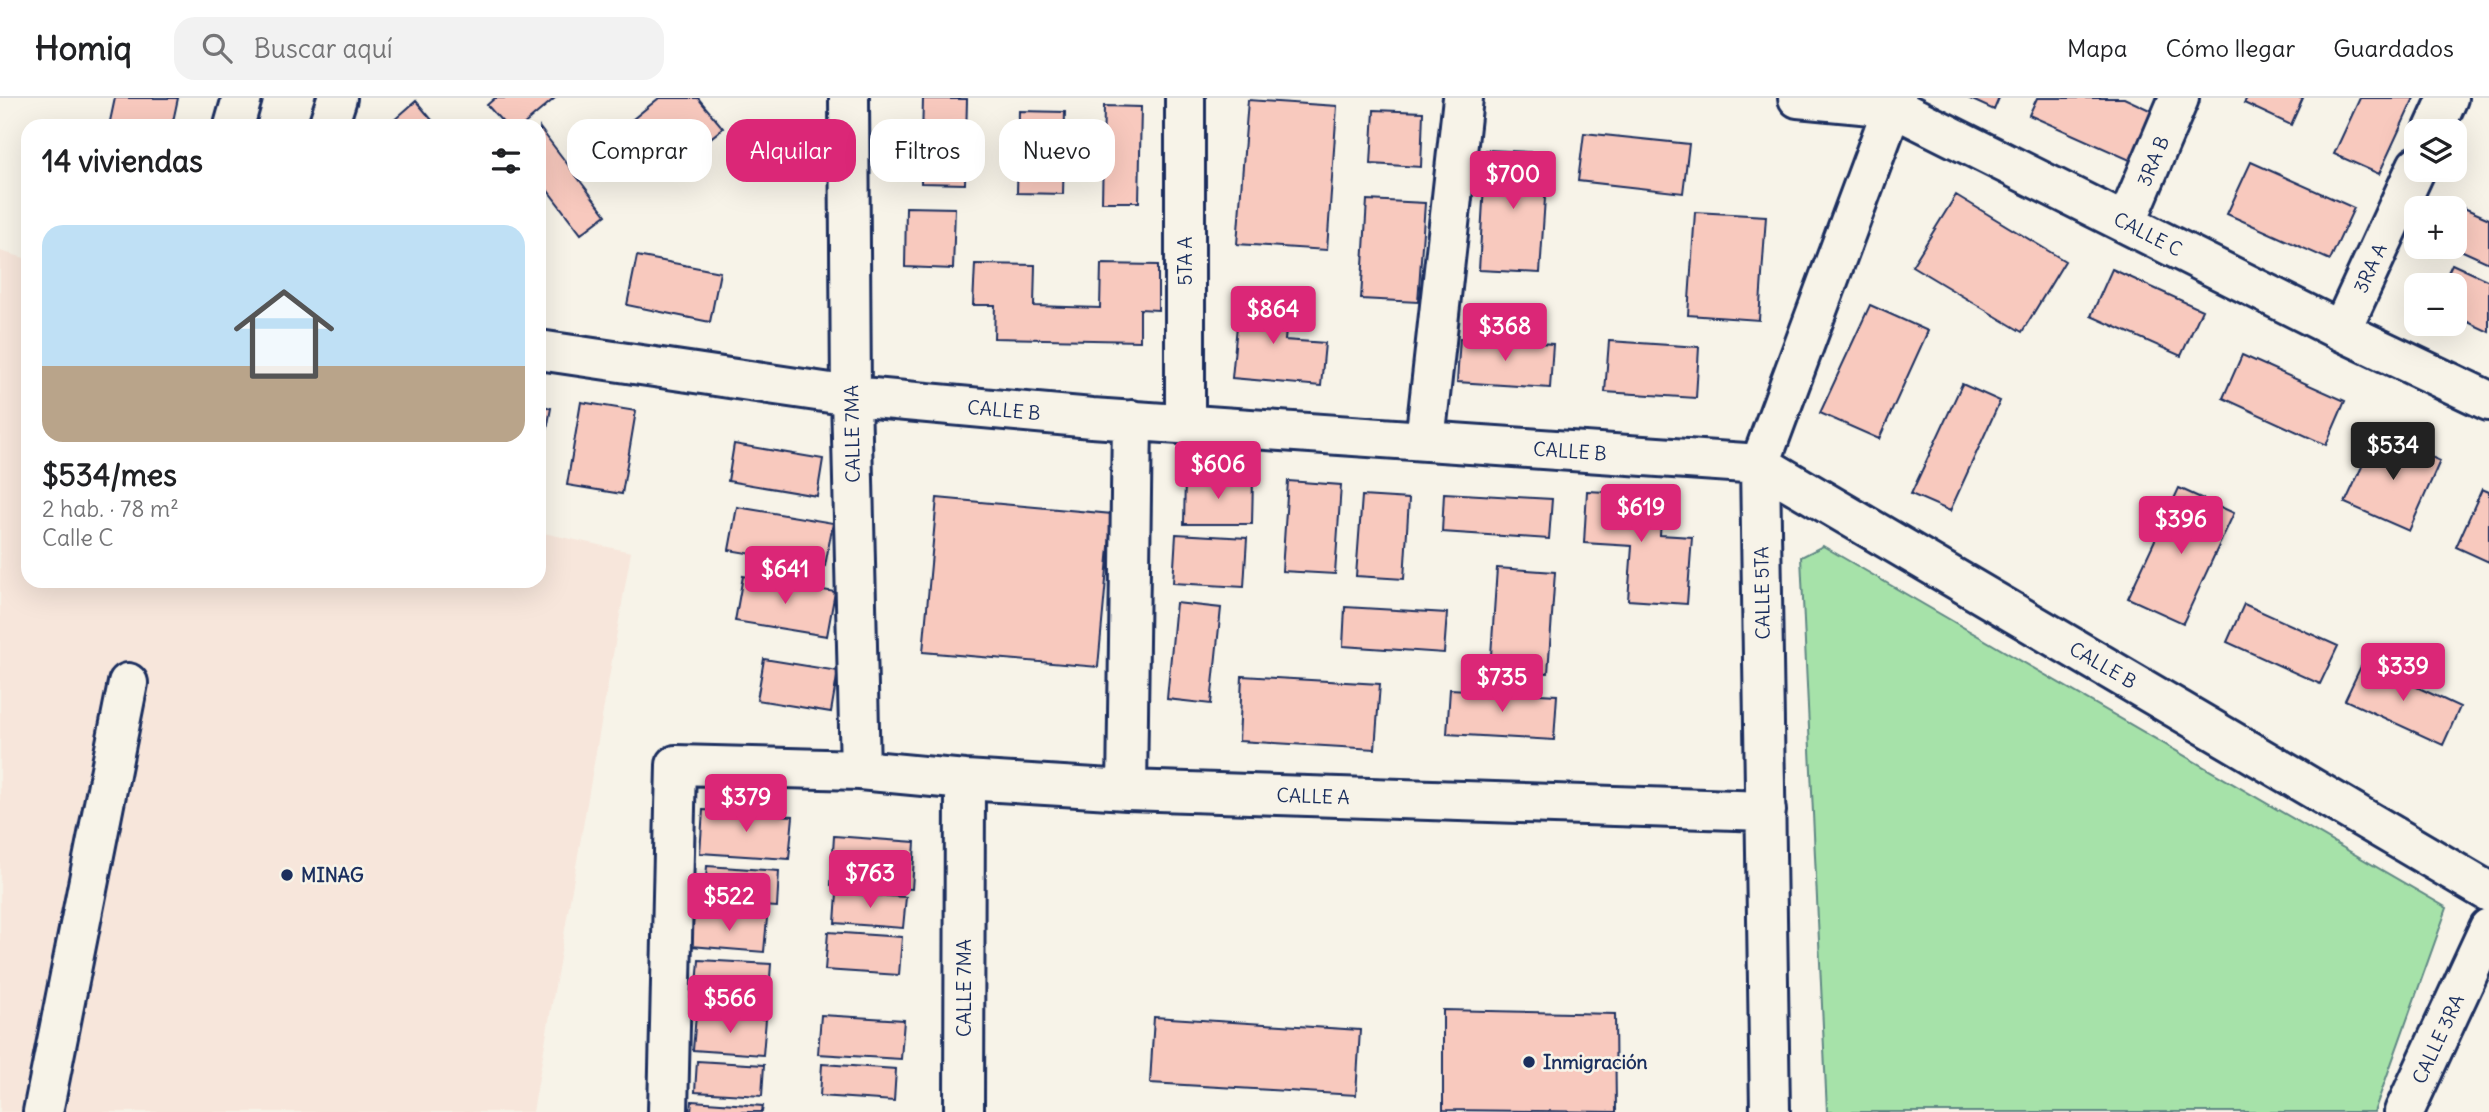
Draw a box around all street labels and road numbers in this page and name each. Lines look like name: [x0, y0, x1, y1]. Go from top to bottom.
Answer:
street label: 3RA B: [2132, 132, 2174, 190]
street label: CALLE C: [2110, 207, 2186, 261]
street label: 5TA A: [1173, 237, 1197, 285]
street label: 3RA A: [2348, 239, 2392, 297]
street label: CALLE 7MA: [839, 385, 865, 483]
street label: CALLE B: [966, 395, 1042, 425]
street label: CALLE B: [1532, 436, 1608, 466]
street label: CALLE 5TA: [1749, 546, 1775, 640]
street label: CALLE B: [2065, 636, 2141, 694]
street label: CALLE A: [1276, 783, 1350, 809]
street label: CALLE 7MA: [952, 939, 976, 1037]
street label: CALLE 3RA: [2407, 990, 2469, 1088]

